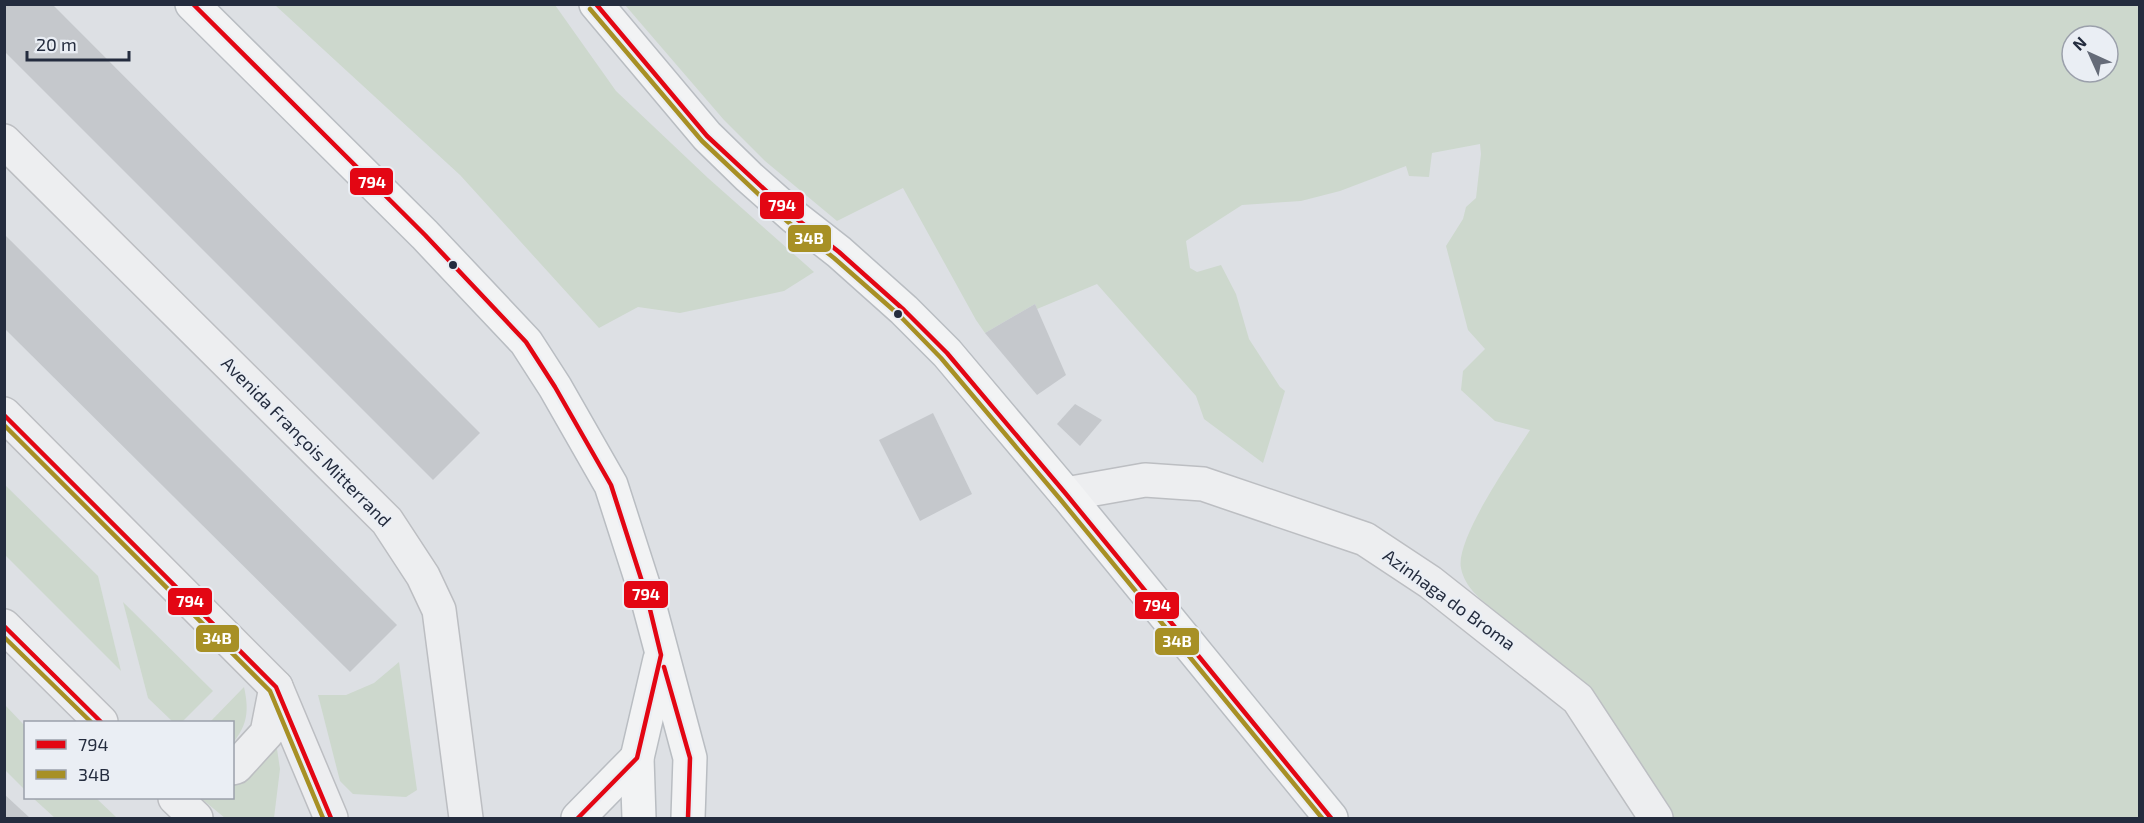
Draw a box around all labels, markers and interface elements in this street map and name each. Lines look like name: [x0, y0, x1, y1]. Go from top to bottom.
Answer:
scale bar: [27, 24, 129, 62]
north arrow: [2060, 24, 2120, 84]
text: N: [2068, 32, 2090, 54]
text: 20 m: [36, 33, 77, 55]
line badge: 794: [349, 167, 394, 196]
text: 794: [358, 172, 386, 191]
line badge: 794: [759, 191, 805, 220]
text: 794: [768, 195, 796, 214]
line badge: 34B: [787, 224, 832, 253]
text: 34B: [794, 228, 824, 247]
unlabelled marker: [447, 259, 459, 271]
unlabelled marker: [892, 308, 904, 320]
street label: Avenida François Mitterrand: [216, 352, 396, 532]
street label: Azinhaga do Broma: [1379, 544, 1520, 655]
line badge: 794: [623, 580, 669, 609]
text: 794: [632, 584, 660, 603]
line badge: 794: [167, 587, 213, 616]
text: 794: [176, 591, 204, 610]
line badge: 794: [1134, 591, 1180, 620]
text: 794: [1143, 595, 1171, 614]
line badge: 34B: [195, 624, 240, 653]
line badge: 34B: [1154, 627, 1200, 656]
text: 34B: [202, 628, 232, 647]
text: 34B: [1162, 631, 1192, 650]
legend: [24, 721, 234, 799]
text: 794: [78, 733, 109, 755]
text: 34B: [78, 763, 110, 785]

